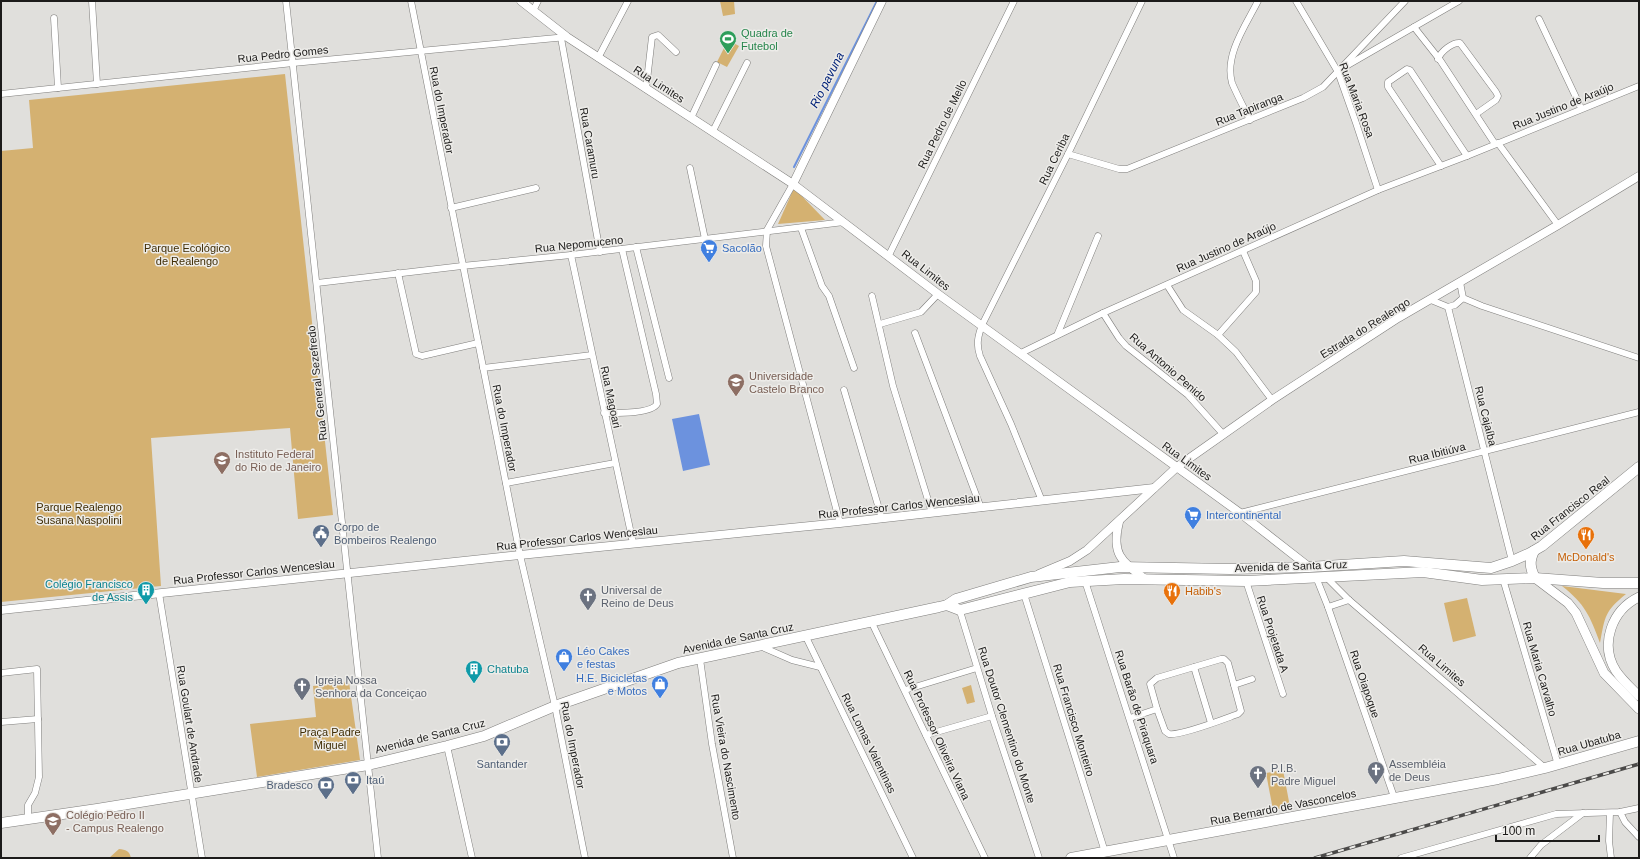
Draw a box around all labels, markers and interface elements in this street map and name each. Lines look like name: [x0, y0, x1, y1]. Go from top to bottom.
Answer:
place label: Quadra de Futebol: [741, 27, 793, 52]
sports icon: Quadra de Futebol: [718, 29, 738, 54]
street label: Rua Pedro Gomes: [237, 43, 329, 65]
water label: Rio pavuna: [807, 49, 847, 110]
street label: Rua Maria Rosa: [1337, 61, 1377, 140]
street label: Rua Limites: [631, 63, 687, 105]
street label: Rua do Imperador: [428, 65, 456, 155]
street label: Rua Pedro de Mello: [915, 78, 969, 170]
street label: Rua Justino de Araújo: [1511, 80, 1615, 132]
street label: Rua Tapiranga: [1214, 90, 1285, 128]
street label: Rua Caramuru: [578, 106, 602, 180]
street label: Rua Ceriba: [1036, 131, 1072, 187]
street label: Rua Justino de Araújo: [1174, 220, 1278, 274]
street label: Rua Nepomuceno: [534, 233, 624, 255]
supermarket icon: Sacolão: [699, 238, 719, 263]
park label: Parque Ecológico de Realengo: [144, 242, 230, 267]
place label: Sacolão: [722, 242, 762, 254]
street label: Rua Limites: [899, 247, 953, 293]
street label: Estrada do Realengo: [1318, 296, 1412, 360]
street label: Rua General Sezefredo: [305, 325, 329, 441]
street label: Rua Antonio Penido: [1127, 331, 1209, 403]
street label: Rua Magoari: [599, 365, 623, 429]
place label: Universidade Castelo Branco: [749, 370, 824, 395]
school or university icon: Universidade Castelo Branco: [726, 372, 746, 397]
street label: Rua do Imperador: [491, 383, 519, 473]
street label: Rua Cajaíba: [1473, 385, 1499, 448]
street label: Rua Limites: [1160, 439, 1214, 483]
street label: Rua Ibitiúva: [1407, 440, 1467, 466]
place label: Instituto Federal do Rio de Janeiro: [235, 448, 321, 473]
school or university icon: Instituto Federal do Rio de Janeiro: [212, 450, 232, 475]
street label: Rua Francisco Real: [1528, 474, 1612, 542]
street label: Rua Professor Carlos Wenceslau: [818, 492, 980, 520]
park label: Parque Realengo Susana Naspolini: [36, 501, 122, 526]
supermarket icon: Intercontinental: [1183, 505, 1203, 530]
place label: Intercontinental: [1206, 509, 1281, 521]
place label: Corpo de Bombeiros Realengo: [334, 521, 437, 546]
public building icon: Corpo de Bombeiros Realengo: [311, 523, 331, 548]
street label: Rua Professor Carlos Wenceslau: [496, 524, 658, 552]
restaurant icon: McDonald's: [1576, 525, 1596, 550]
place label: McDonald's: [1557, 551, 1615, 563]
street label: Rua Professor Carlos Wenceslau: [173, 558, 335, 586]
street label: Avenida de Santa Cruz: [1234, 558, 1348, 574]
place label: Colégio Francisco de Assis: [45, 578, 133, 603]
building icon: Colégio Francisco de Assis: [136, 580, 156, 605]
restaurant icon: Habib's: [1162, 581, 1182, 606]
place label: Universal de Reino de Deus: [601, 584, 674, 609]
place label: Habib's: [1185, 585, 1222, 597]
church icon: Universal de Reino de Deus: [578, 586, 598, 611]
street label: Rua Projetada A: [1255, 594, 1291, 675]
street label: Avenida de Santa Cruz: [682, 620, 794, 656]
street label: Rua Maria Carvalho: [1521, 620, 1559, 718]
street label: Rua Limites: [1416, 641, 1468, 689]
place label: Léo Cakes e festas: [577, 645, 630, 670]
street label: Rua Doutor Clementino do Monte: [976, 645, 1038, 805]
shop icon: Léo Cakes e festas: [554, 647, 574, 672]
street label: Rua Barão de Piraquara: [1113, 649, 1161, 766]
street label: Rua Oiapoque: [1348, 649, 1382, 719]
building icon: Chatuba: [464, 659, 484, 684]
street label: Rua Francisco Monteiro: [1051, 662, 1097, 778]
place label: Chatuba: [487, 663, 529, 675]
street label: Rua Goulart de Andrade: [175, 664, 205, 784]
street label: Rua Professor Oliveira Viana: [902, 668, 973, 803]
place label: H.E. Bicicletas e Motos: [576, 672, 647, 697]
place label: Igreja Nossa Senhora da Conceiçao: [315, 674, 427, 699]
shop icon: H.E. Bicicletas e Motos: [650, 674, 670, 699]
church icon: Igreja Nossa Senhora da Conceiçao: [292, 676, 312, 701]
street label: Rua Lomas Valentinas: [840, 691, 899, 795]
street label: Rua Vieira do Nascimento: [709, 693, 743, 821]
street label: Rua do Imperador: [559, 700, 587, 790]
street label: Avenida de Santa Cruz: [374, 717, 486, 755]
park label: Praça Padre Miguel: [299, 726, 361, 751]
street label: Rua Ubatuba: [1556, 728, 1623, 758]
bank icon: Santander: [492, 732, 512, 757]
place label: Santander: [477, 758, 528, 770]
place label: Assembléia de Deus: [1389, 758, 1447, 783]
church icon: Assembléia de Deus: [1366, 760, 1386, 785]
place label: P.I.B. Padre Miguel: [1271, 762, 1336, 787]
church icon: P.I.B. Padre Miguel: [1248, 764, 1268, 789]
bank icon: Itaú: [343, 770, 363, 795]
place label: Itaú: [366, 774, 384, 786]
bank icon: Bradesco: [316, 775, 336, 800]
place label: Bradesco: [267, 779, 313, 791]
street label: Rua Bernardo de Vasconcelos: [1209, 787, 1357, 827]
place label: Colégio Pedro II - Campus Realengo: [66, 809, 164, 834]
school or university icon: Colégio Pedro II - Campus Realengo: [43, 811, 63, 836]
scale bar: [1496, 817, 1599, 843]
text: 100 m: [1502, 824, 1535, 838]

